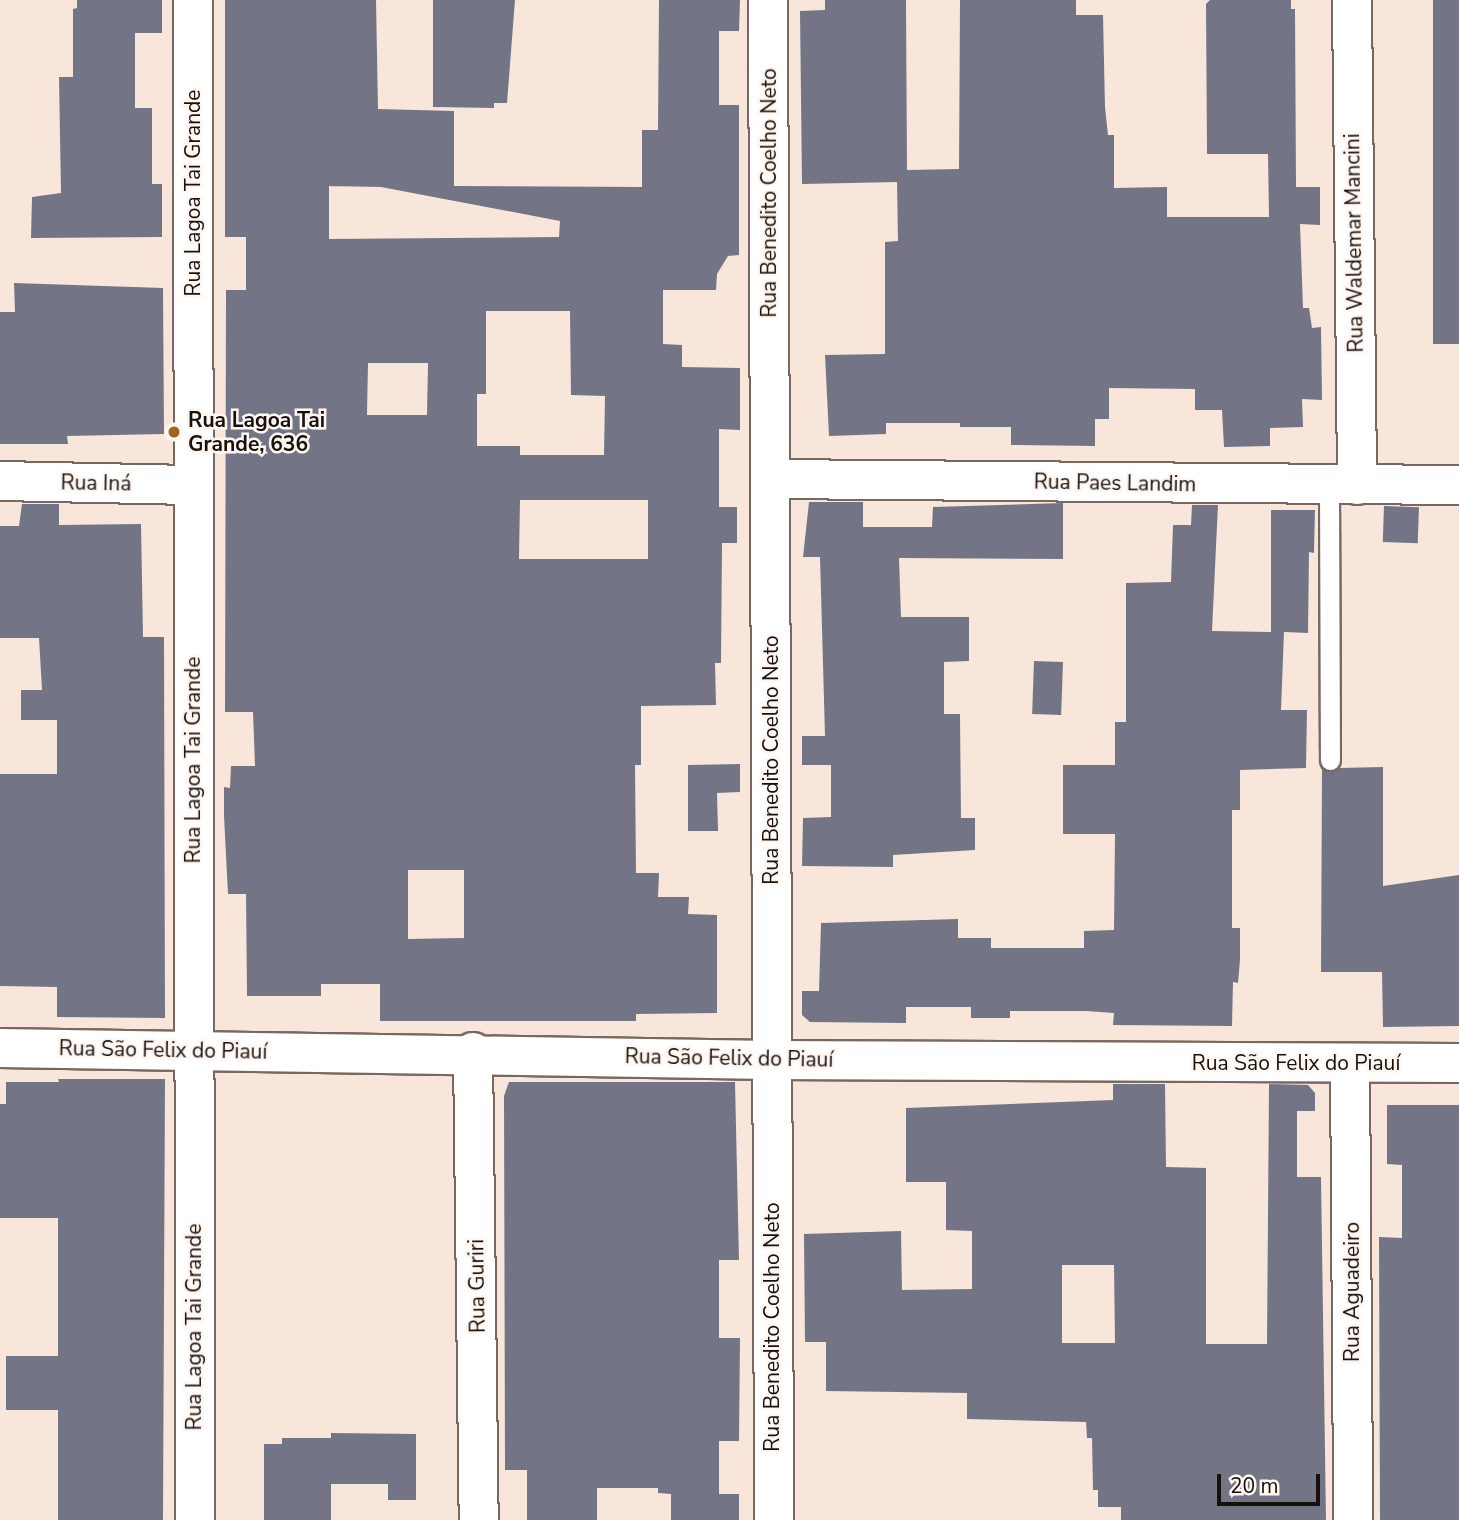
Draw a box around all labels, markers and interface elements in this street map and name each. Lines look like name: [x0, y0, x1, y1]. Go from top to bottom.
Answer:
street label: Rua Benedito Coelho Neto: [756, 68, 782, 318]
street label: Rua Lagoa Tai Grande: [180, 90, 206, 296]
street label: Rua Waldemar Mancini: [1339, 133, 1369, 353]
place label: Rua Lagoa Tai Grande, 636: [188, 407, 325, 457]
marker: Rua Lagoa Tai Grande, 636: [166, 424, 182, 440]
street label: Rua Paes Landim: [1034, 469, 1196, 497]
street label: Rua Iná: [60, 470, 132, 496]
street label: Rua Benedito Coelho Neto: [758, 635, 784, 885]
street label: Rua Lagoa Tai Grande: [180, 657, 206, 863]
street label: Rua São Felix do Piauí: [59, 1036, 267, 1064]
street label: Rua São Felix do Piauí: [625, 1044, 833, 1072]
street label: Rua São Felix do Piauí: [1192, 1050, 1400, 1076]
street label: Rua Benedito Coelho Neto: [759, 1202, 785, 1452]
street label: Rua Aguadeiro: [1339, 1222, 1365, 1362]
street label: Rua Lagoa Tai Grande: [181, 1224, 207, 1430]
street label: Rua Guriri: [464, 1239, 490, 1333]
scale bar: [1221, 1460, 1324, 1504]
text: 20 m: [1230, 1472, 1279, 1500]

